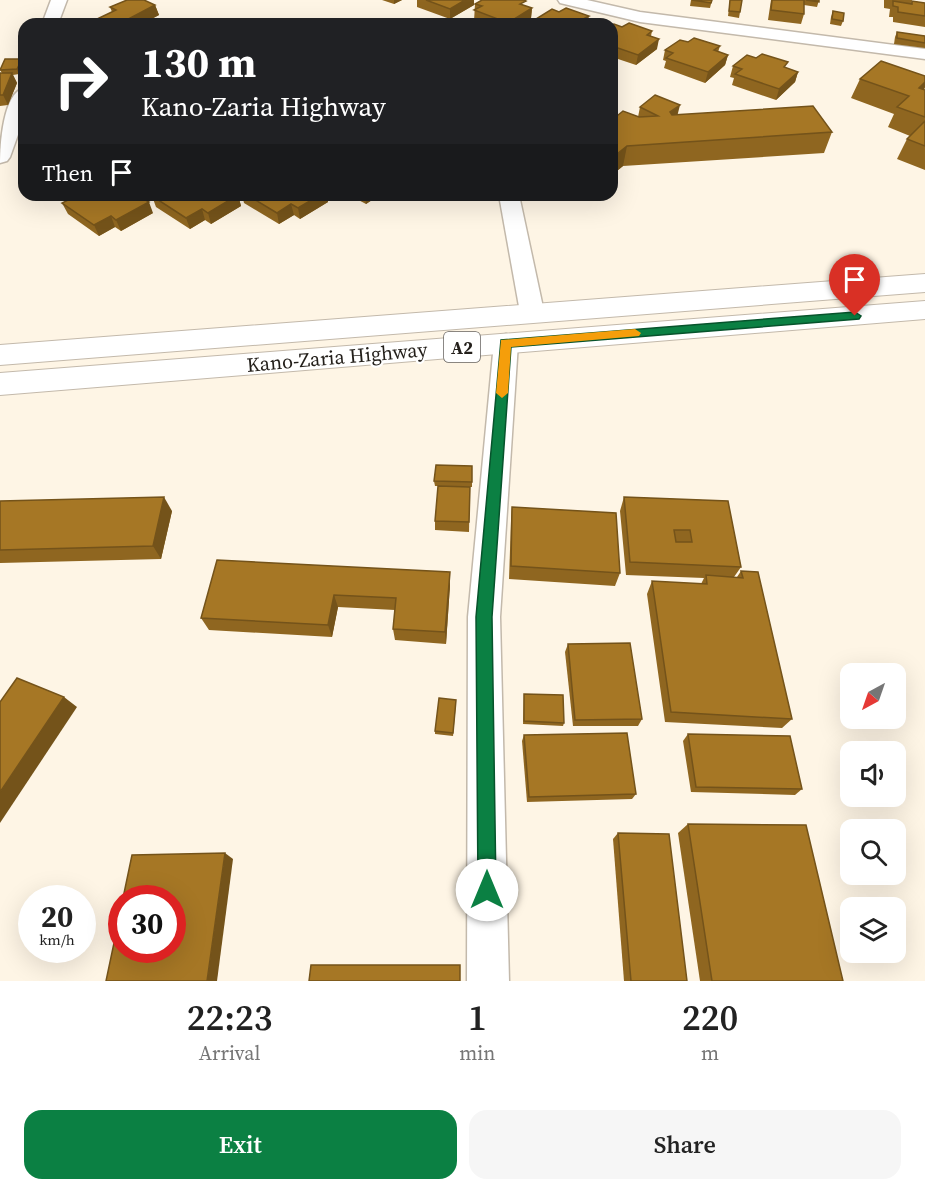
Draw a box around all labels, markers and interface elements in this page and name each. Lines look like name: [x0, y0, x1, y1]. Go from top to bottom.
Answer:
text: 130 m: [141, 33, 256, 91]
icon: right: [42, 42, 120, 120]
text: Kano-Zaria Highway: [141, 88, 386, 125]
icon: arrive: [105, 156, 138, 189]
text: Then: [42, 158, 93, 188]
pin: [829, 254, 880, 316]
icon: arrive: [838, 263, 871, 296]
road number: A2: [444, 332, 480, 362]
street label: Kano-Zaria Highway: [245, 335, 429, 379]
north arrow: [840, 663, 906, 729]
map controls: [840, 663, 906, 963]
button: sound: [840, 741, 906, 807]
button: search: [840, 819, 906, 885]
position arrow: [455, 858, 519, 922]
speed limit sign: 30: [108, 885, 186, 963]
text: 20: [41, 896, 73, 937]
button: layers: [840, 897, 906, 963]
text: km/h: [39, 929, 75, 950]
text: 22:23: [187, 993, 272, 1042]
text: 1: [468, 993, 487, 1042]
text: 220: [682, 993, 738, 1042]
text: Arrival: [199, 1039, 260, 1067]
text: min: [459, 1039, 495, 1067]
text: m: [701, 1039, 719, 1067]
button: Exit: [24, 1110, 457, 1179]
button: Share: [469, 1110, 901, 1179]

